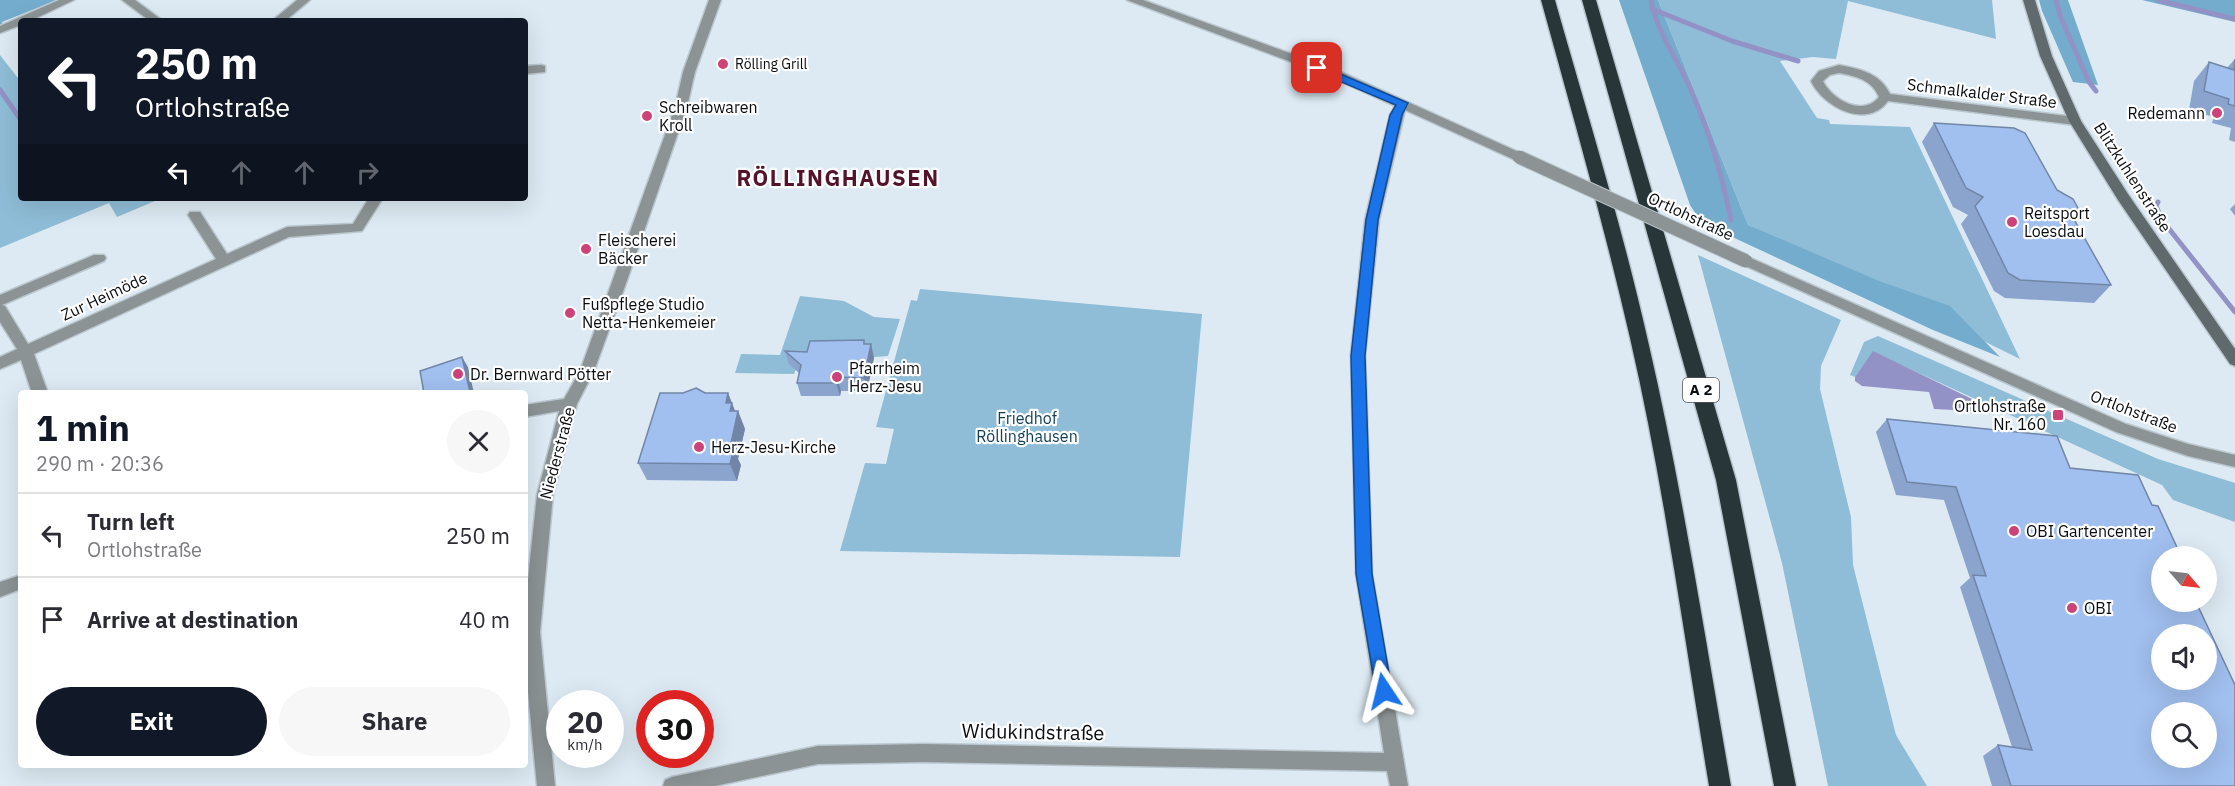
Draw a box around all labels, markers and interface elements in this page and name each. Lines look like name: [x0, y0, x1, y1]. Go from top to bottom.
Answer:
text: 250 m: [135, 36, 258, 91]
icon: left: [36, 42, 114, 120]
pin: [1291, 42, 1342, 93]
icon: arrive: [1300, 51, 1333, 84]
place label: Rölling Grill: [735, 55, 807, 73]
marker: Rölling Grill: [716, 57, 730, 71]
street label: Schmalkalder Straße: [1906, 74, 2058, 112]
text: Ortlohstraße: [135, 89, 290, 124]
place label: Schreibwaren Kroll: [659, 97, 758, 135]
place label: Redemann: [2127, 103, 2205, 123]
marker: Redemann: [2210, 106, 2224, 120]
marker: Schreibwaren Kroll: [640, 109, 654, 123]
street label: Blitzkuhlenstraße: [2090, 118, 2176, 236]
icon: left: [162, 156, 195, 189]
icon: ahead: [225, 156, 258, 189]
icon: ahead: [288, 156, 321, 189]
icon: right: [351, 156, 384, 189]
district label: RÖLLINGHAUSEN: [736, 163, 940, 192]
street label: Ortlohstraße: [1645, 188, 1737, 245]
place label: Reitsport Loesdau: [2024, 203, 2090, 241]
marker: Reitsport Loesdau: [2005, 215, 2019, 229]
place label: Fleischerei Bäcker: [598, 230, 676, 268]
marker: Fleischerei Bäcker: [579, 242, 593, 256]
street label: Zur Heimöde: [58, 267, 151, 325]
place label: Fußpflege Studio Netta-Henkemeier: [582, 294, 716, 332]
marker: Fußpflege Studio Netta-Henkemeier: [563, 306, 577, 320]
place label: Pfarrheim Herz-Jesu: [849, 358, 922, 396]
place label: Dr. Bernward Pötter: [470, 364, 611, 384]
marker: Dr. Bernward Pötter: [451, 367, 465, 381]
marker: Pfarrheim Herz-Jesu: [830, 370, 844, 384]
road number: A 2: [1683, 378, 1719, 402]
street label: Ortlohstraße: [2087, 385, 2181, 437]
place label: Ortlohstraße Nr. 160: [1954, 396, 2046, 434]
text: 1 min: [36, 404, 130, 451]
street label: Niederstraße: [535, 404, 579, 501]
park label: Friedhof Röllinghausen: [976, 408, 1078, 446]
marker: Ortlohstraße Nr. 160: [2051, 408, 2065, 422]
button: close: [447, 410, 510, 473]
place label: Herz-Jesu-Kirche: [711, 437, 836, 457]
marker: Herz-Jesu-Kirche: [692, 440, 706, 454]
text: 290 m · 20:36: [36, 450, 164, 477]
text: Turn left: [87, 507, 175, 536]
icon: left: [36, 519, 69, 552]
text: 250 m: [446, 521, 510, 550]
place label: OBI Gartencenter: [2026, 521, 2153, 541]
marker: OBI Gartencenter: [2007, 524, 2021, 538]
text: Ortlohstraße: [87, 536, 202, 563]
north arrow: [2151, 546, 2217, 612]
map controls: [2151, 546, 2217, 768]
place label: OBI: [2084, 598, 2112, 618]
marker: OBI: [2065, 601, 2079, 615]
icon: arrive: [36, 603, 69, 636]
text: Arrive at destination: [87, 605, 298, 634]
text: 40 m: [459, 605, 510, 634]
button: sound: [2151, 624, 2217, 690]
position arrow: [1352, 659, 1416, 723]
button: Exit: [36, 687, 267, 756]
button: Share: [279, 687, 510, 756]
speed limit sign: 30: [636, 690, 714, 768]
text: 20: [567, 702, 603, 741]
button: search: [2151, 702, 2217, 768]
street label: Widukindstraße: [961, 717, 1105, 746]
text: km/h: [567, 735, 603, 754]

